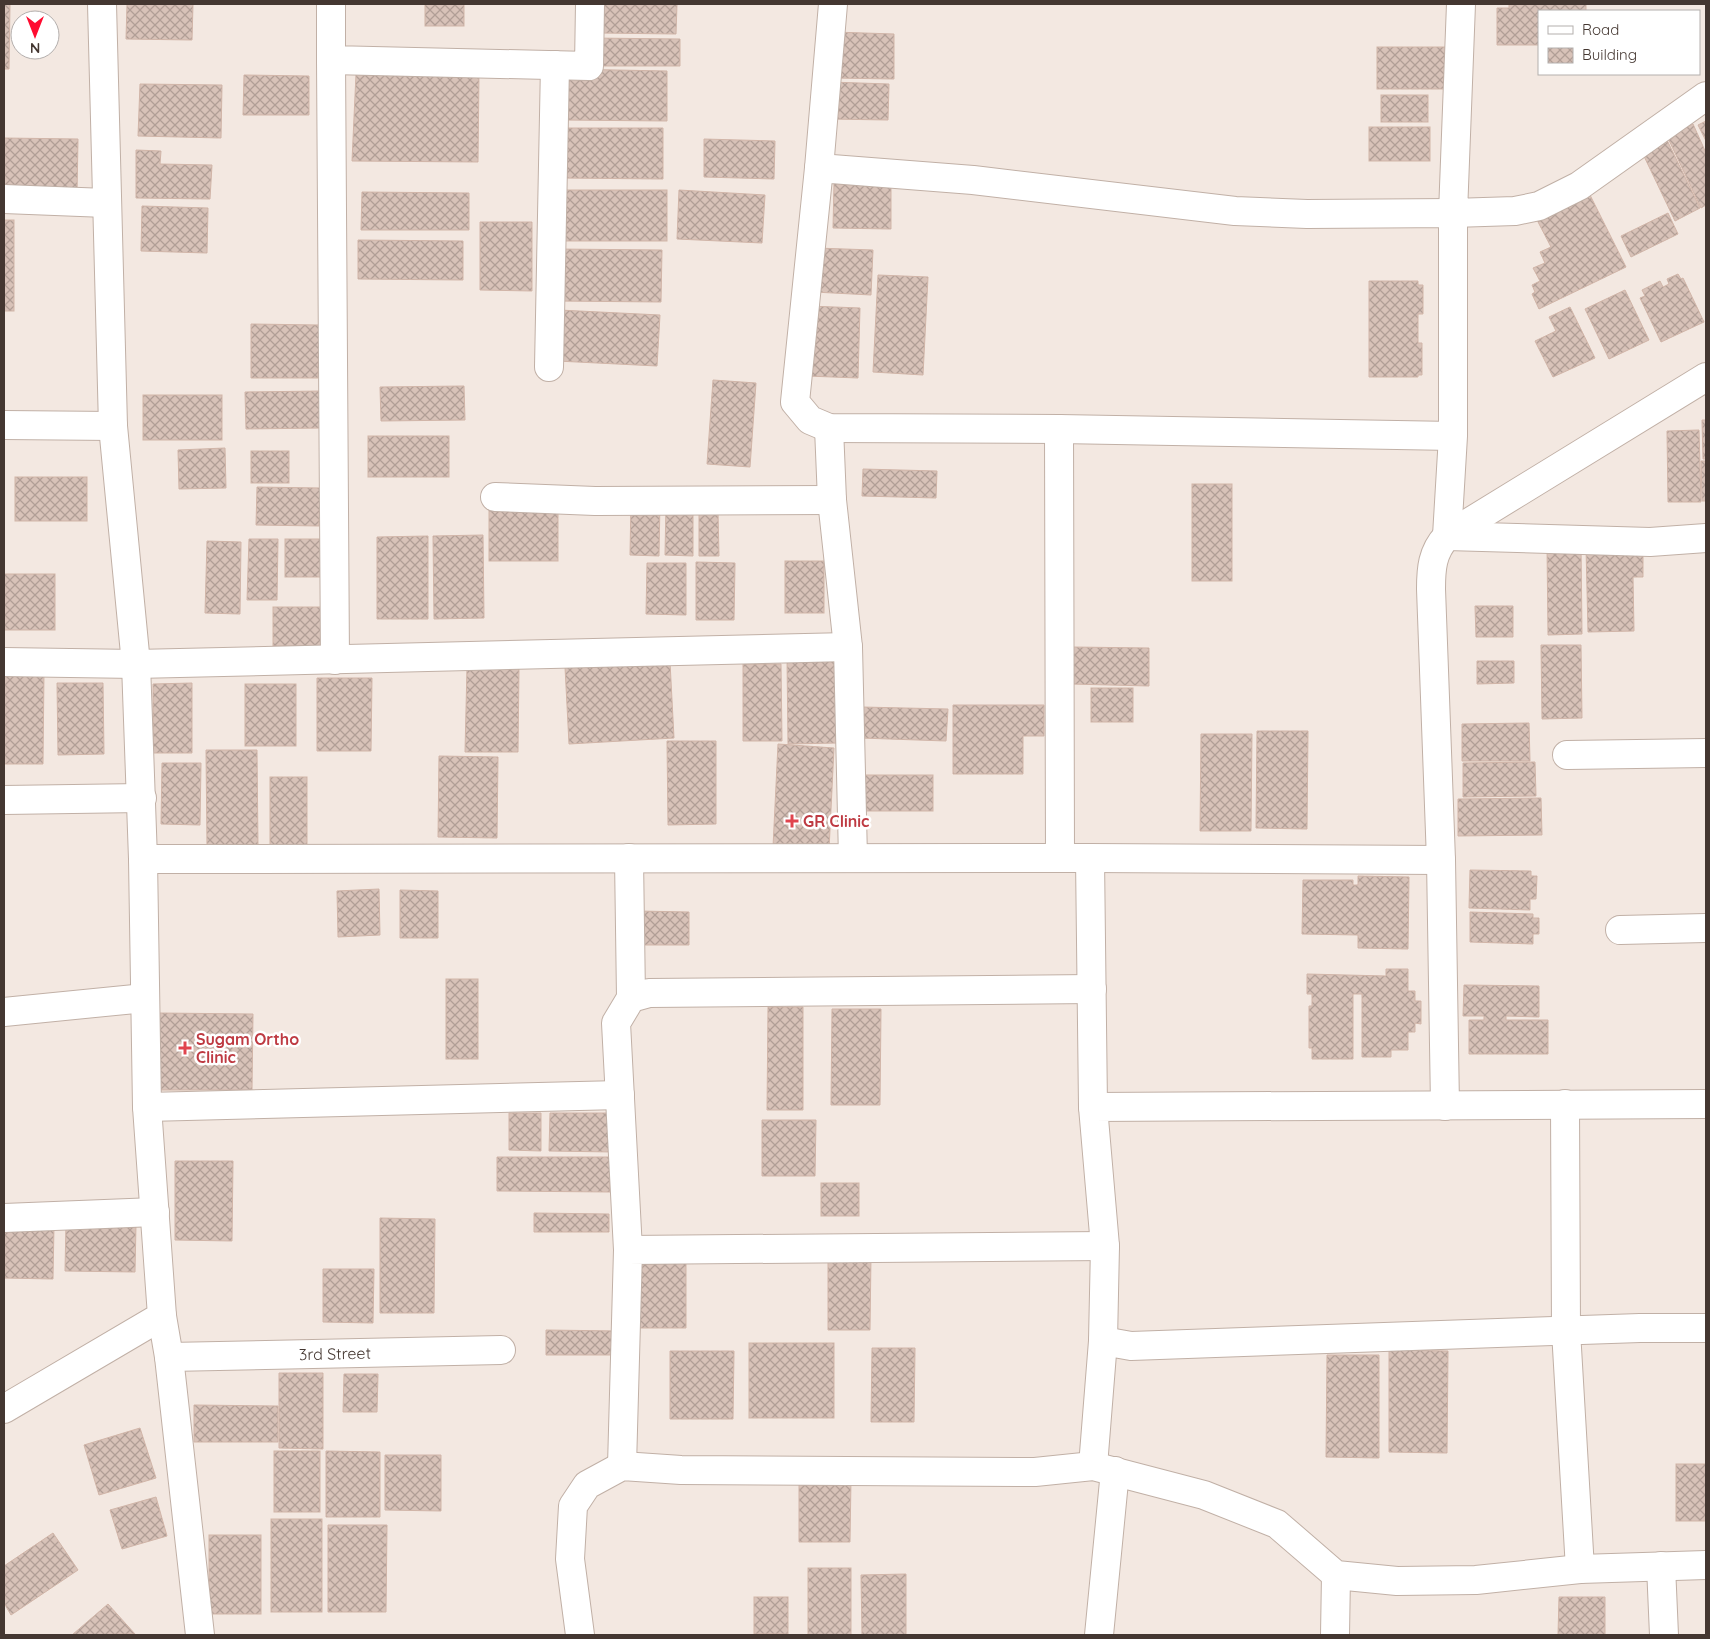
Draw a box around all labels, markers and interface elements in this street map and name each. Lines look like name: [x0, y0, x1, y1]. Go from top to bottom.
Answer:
north arrow: [10, 10, 60, 60]
legend: [1538, 10, 1700, 75]
text: Road: [1582, 20, 1619, 39]
text: N: [30, 39, 40, 57]
text: Building: [1582, 45, 1637, 64]
place label: GR Clinic: [803, 811, 869, 831]
marker: GR Clinic: [785, 814, 799, 828]
place label: Sugam Ortho Clinic: [196, 1029, 299, 1067]
marker: Sugam Ortho Clinic: [178, 1041, 192, 1055]
street label: 3rd Street: [299, 1343, 371, 1364]

